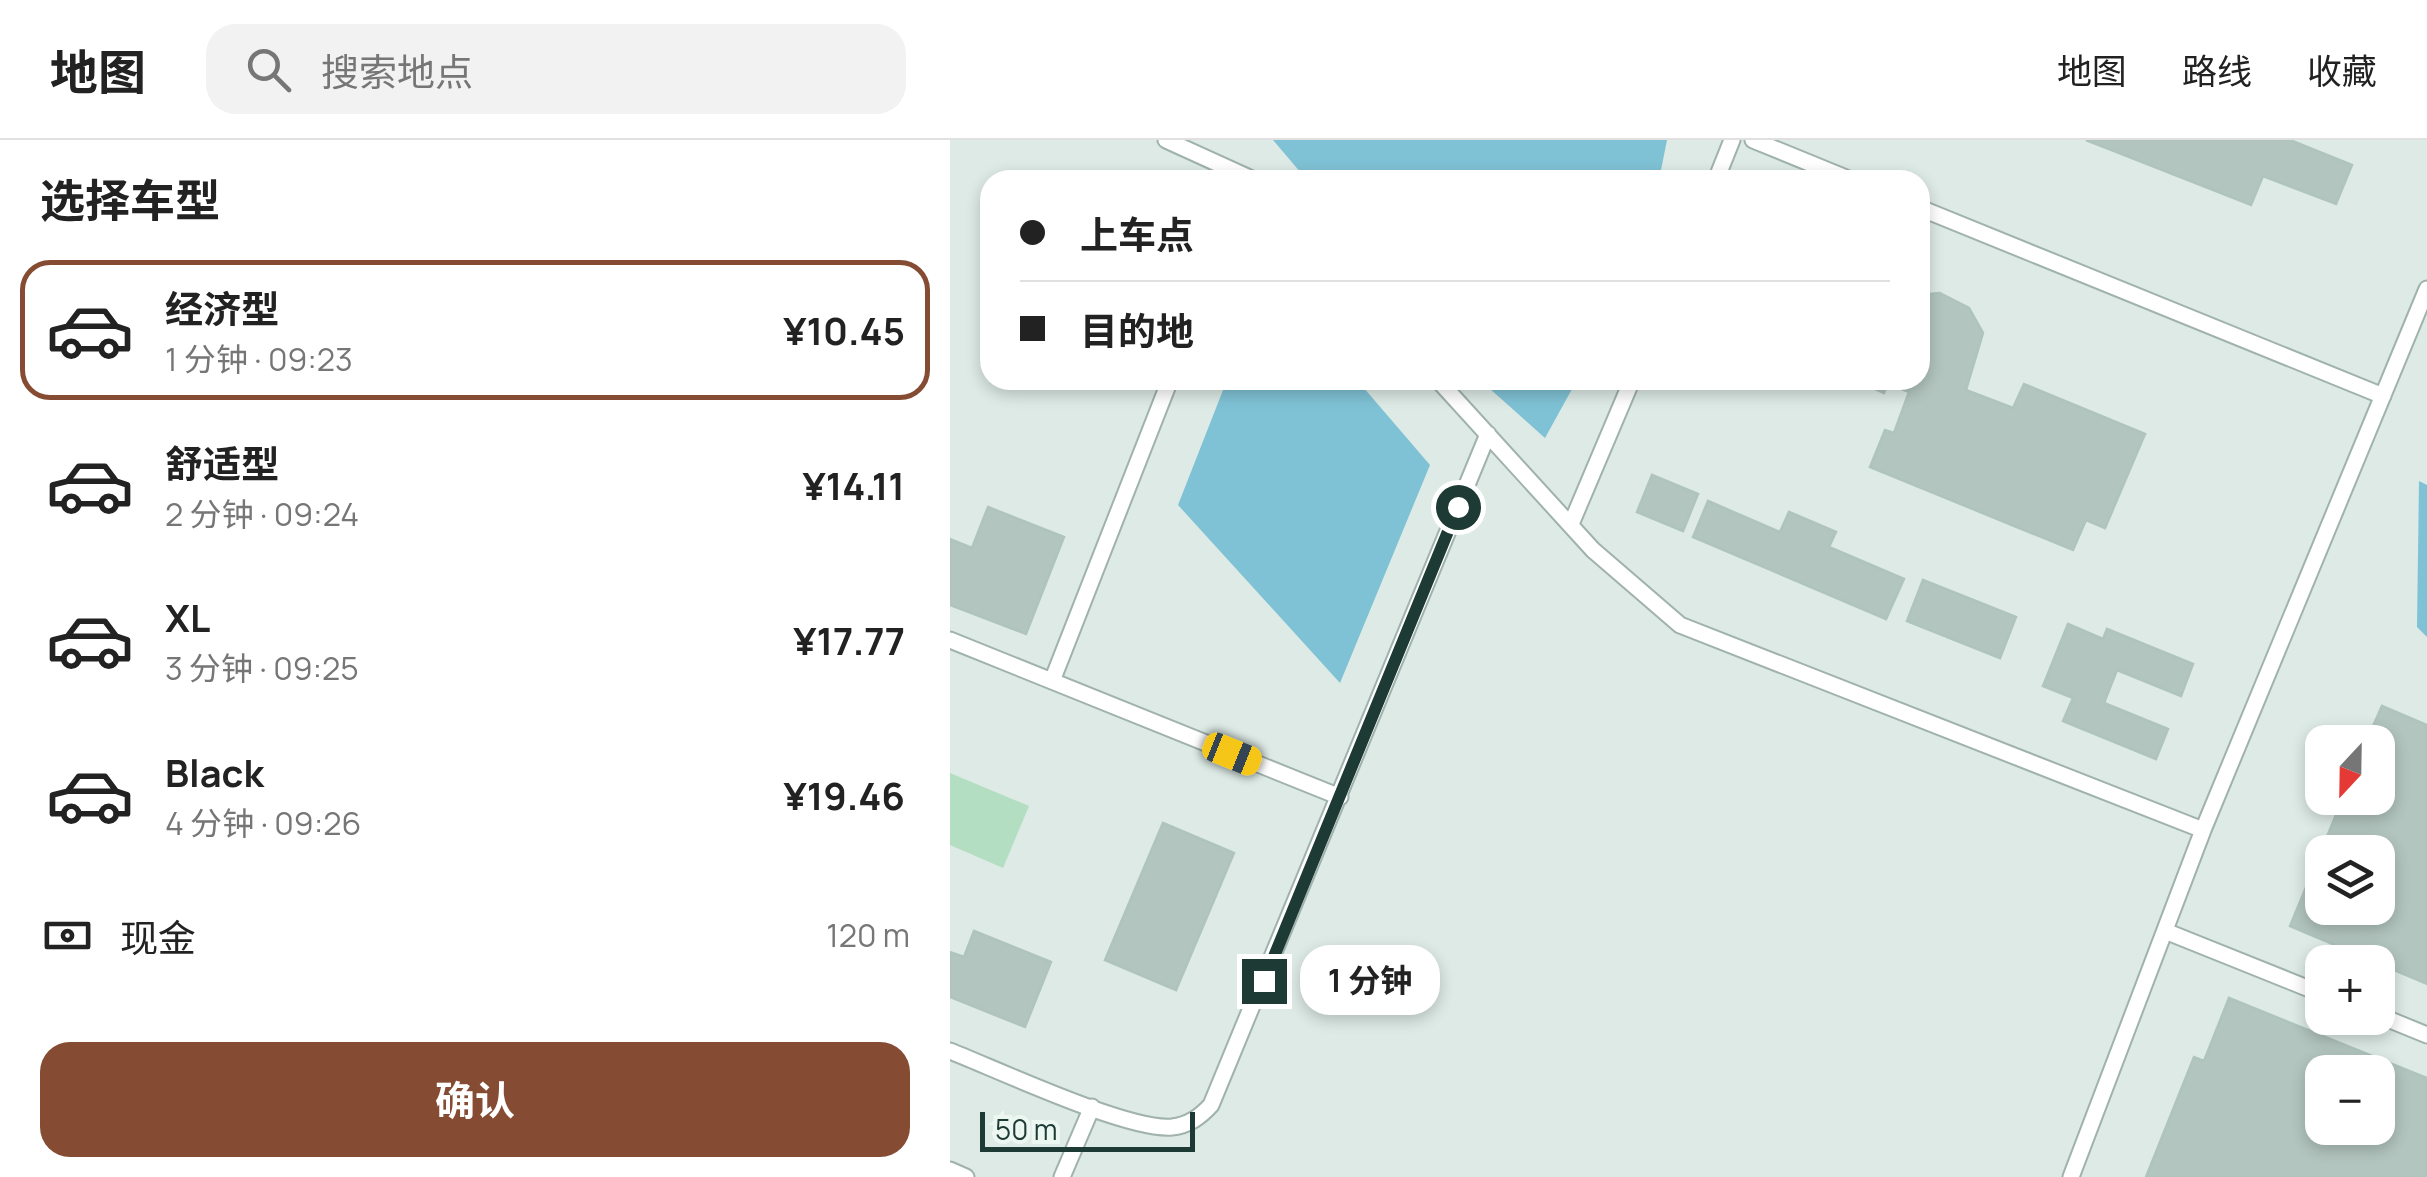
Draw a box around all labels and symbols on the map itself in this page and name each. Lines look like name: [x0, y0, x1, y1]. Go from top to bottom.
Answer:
route start: [1436, 485, 1481, 530]
north arrow: [2305, 725, 2395, 815]
car: [1199, 729, 1265, 779]
callout: 1 分钟: [1299, 946, 1439, 1016]
route end: [1242, 959, 1287, 1004]
scale bar: [980, 1107, 1195, 1152]

